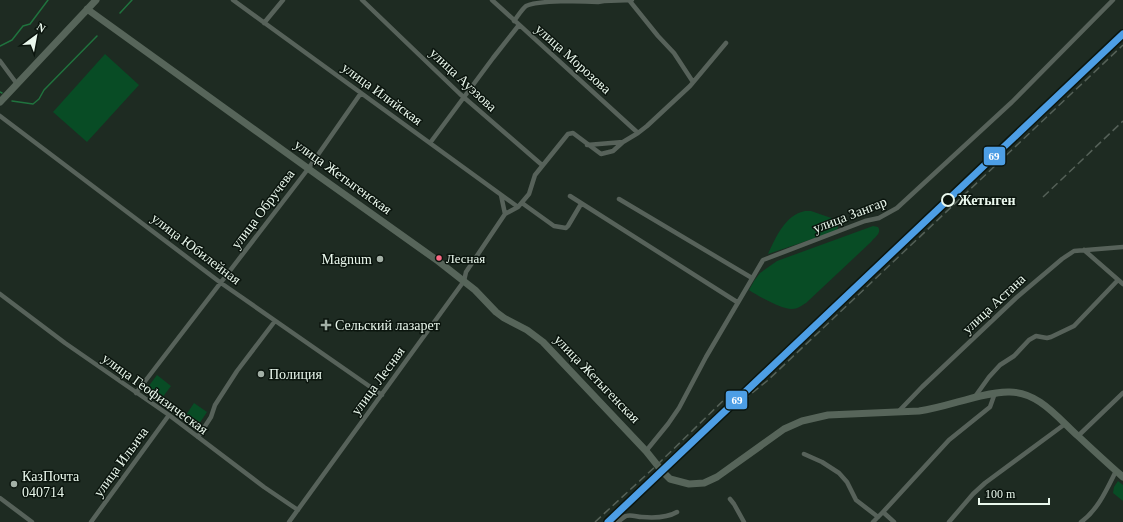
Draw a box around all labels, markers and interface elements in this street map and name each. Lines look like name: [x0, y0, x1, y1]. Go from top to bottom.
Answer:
north arrow: [16, 16, 56, 56]
text: N: [35, 20, 48, 35]
street label: улица Морозова: [532, 21, 614, 97]
street label: улица Ауэзова: [427, 45, 500, 115]
street label: улица Илийская: [339, 60, 426, 128]
street label: улица Жетыгенская: [292, 137, 395, 218]
line badge: 69: [983, 146, 1006, 166]
text: 69: [989, 150, 1000, 162]
street label: улица Обручева: [228, 166, 298, 251]
marker: Жетыген: [941, 193, 955, 207]
place label: Жетыген: [958, 193, 1016, 208]
street label: улица Зангар: [811, 194, 889, 236]
street label: улица Юбилейная: [148, 211, 244, 288]
place label: Лесная: [446, 251, 485, 266]
place label: Magnum: [321, 252, 372, 267]
marker: Лесная: [434, 253, 444, 263]
marker: Magnum: [375, 254, 385, 264]
street label: улица Астана: [960, 271, 1029, 337]
place label: Сельский лазарет: [335, 318, 440, 333]
marker: Сельский лазарет: [320, 319, 332, 331]
street label: улица Жетыгенская: [551, 332, 643, 426]
street label: улица Лесная: [348, 344, 408, 418]
street label: улица Геофизическая: [99, 351, 211, 438]
place label: Полиция: [269, 367, 322, 382]
marker: Полиция: [256, 369, 266, 379]
line badge: 69: [725, 390, 748, 410]
text: 69: [732, 394, 743, 406]
street label: улица Ильича: [91, 424, 152, 500]
place label: КазПочта 040714: [22, 469, 80, 500]
marker: КазПочта 040714: [9, 479, 19, 489]
scale bar: [979, 480, 1049, 506]
text: 100 m: [985, 487, 1016, 501]

